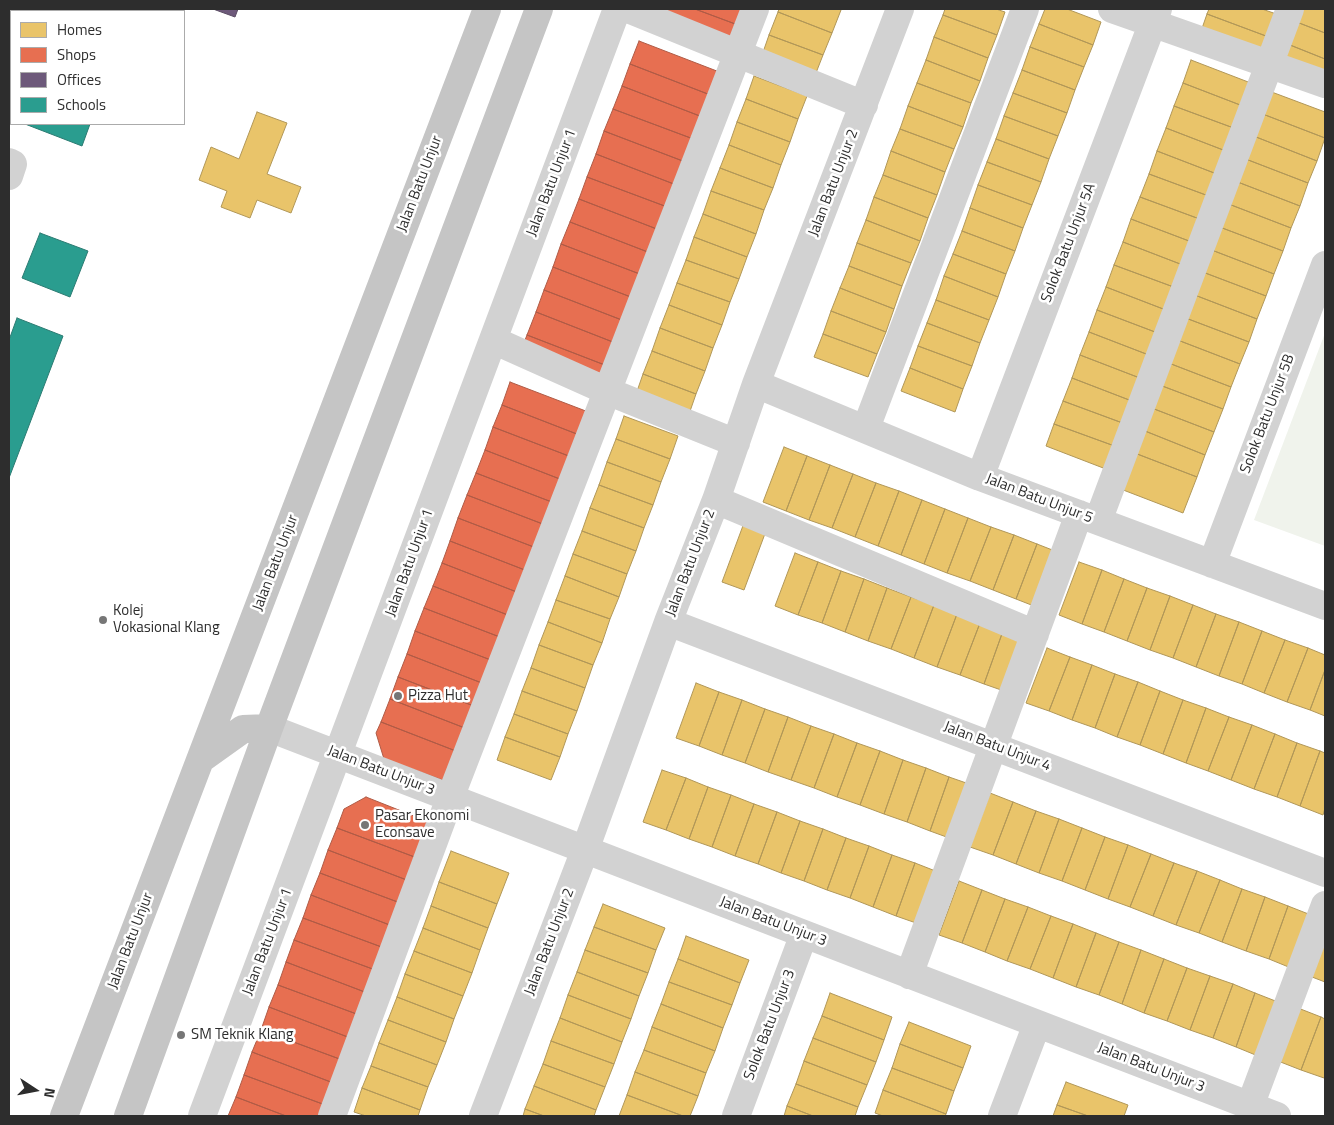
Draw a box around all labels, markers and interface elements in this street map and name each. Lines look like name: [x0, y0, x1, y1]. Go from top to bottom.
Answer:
legend: [10, 10, 185, 125]
text: Homes: [57, 18, 102, 41]
text: Shops: [57, 43, 96, 66]
text: Offices: [57, 68, 101, 91]
text: Schools: [57, 93, 106, 116]
street label: Jalan Batu Unjur 1: [523, 127, 581, 239]
street label: Jalan Batu Unjur 2: [805, 127, 863, 239]
street label: Jalan Batu Unjur: [393, 133, 447, 235]
street label: Solok Batu Unjur 5A: [1038, 181, 1100, 305]
street label: Solok Batu Unjur 5B: [1237, 352, 1299, 476]
street label: Jalan Batu Unjur 5: [983, 470, 1095, 528]
street label: Jalan Batu Unjur 1: [382, 507, 438, 619]
street label: Jalan Batu Unjur 2: [662, 507, 720, 619]
street label: Jalan Batu Unjur: [249, 512, 303, 614]
place label: Kolej Vokasional Klang: [113, 602, 220, 637]
marker: Kolej Vokasional Klang: [97, 614, 109, 626]
place label: Pizza Hut: [408, 687, 468, 705]
marker: Pizza Hut: [392, 690, 404, 702]
street label: Jalan Batu Unjur 4: [941, 718, 1053, 776]
street label: Jalan Batu Unjur 3: [325, 742, 437, 800]
place label: Pasar Ekonomi Econsave: [375, 807, 469, 842]
marker: Pasar Ekonomi Econsave: [359, 819, 371, 831]
street label: Jalan Batu Unjur 1: [239, 886, 297, 998]
street label: Jalan Batu Unjur 2: [521, 886, 579, 998]
street label: Jalan Batu Unjur: [104, 890, 158, 992]
street label: Jalan Batu Unjur 3: [717, 893, 829, 951]
street label: Solok Batu Unjur 3: [741, 967, 799, 1083]
place label: SM Teknik Klang: [191, 1026, 293, 1044]
marker: SM Teknik Klang: [175, 1029, 187, 1041]
street label: Jalan Batu Unjur 3: [1095, 1039, 1207, 1097]
north arrow: [10, 1065, 60, 1115]
text: N: [39, 1086, 61, 1100]

